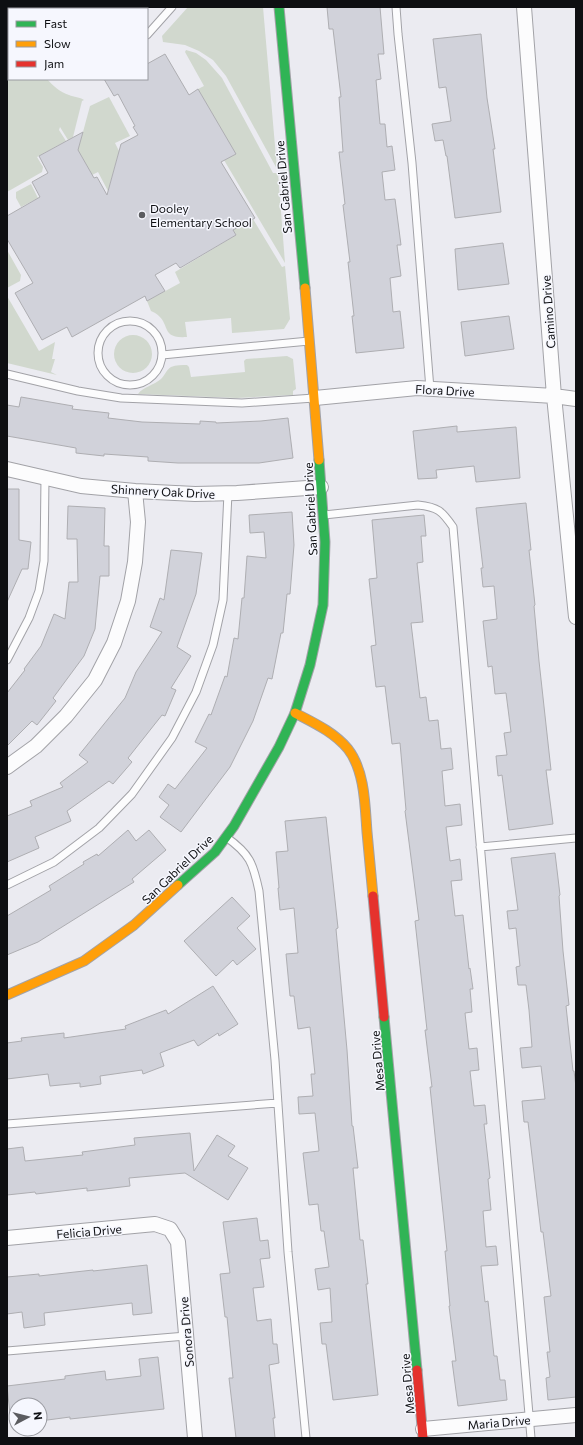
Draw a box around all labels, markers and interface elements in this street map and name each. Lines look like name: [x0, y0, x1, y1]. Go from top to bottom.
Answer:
legend: [8, 8, 148, 80]
text: Fast: [44, 16, 67, 30]
text: Slow: [44, 36, 71, 50]
text: Jam: [44, 56, 64, 71]
street label: San Gabriel Drive: [272, 140, 294, 234]
place label: Dooley Elementary School: [150, 201, 252, 229]
marker: Dooley Elementary School: [137, 210, 147, 220]
street label: Camino Drive: [538, 275, 558, 349]
street label: Flora Drive: [415, 381, 475, 399]
street label: San Gabriel Drive: [301, 462, 319, 556]
street label: Shinnery Oak Drive: [111, 481, 215, 501]
street label: San Gabriel Drive: [139, 832, 215, 906]
street label: Mesa Drive: [367, 1030, 387, 1092]
street label: Felicia Drive: [56, 1221, 122, 1241]
street label: Sonora Drive: [176, 1296, 196, 1368]
street label: Mesa Drive: [397, 1353, 417, 1415]
north arrow: [8, 1397, 48, 1437]
text: N: [31, 1411, 45, 1421]
street label: Maria Drive: [467, 1412, 531, 1432]

